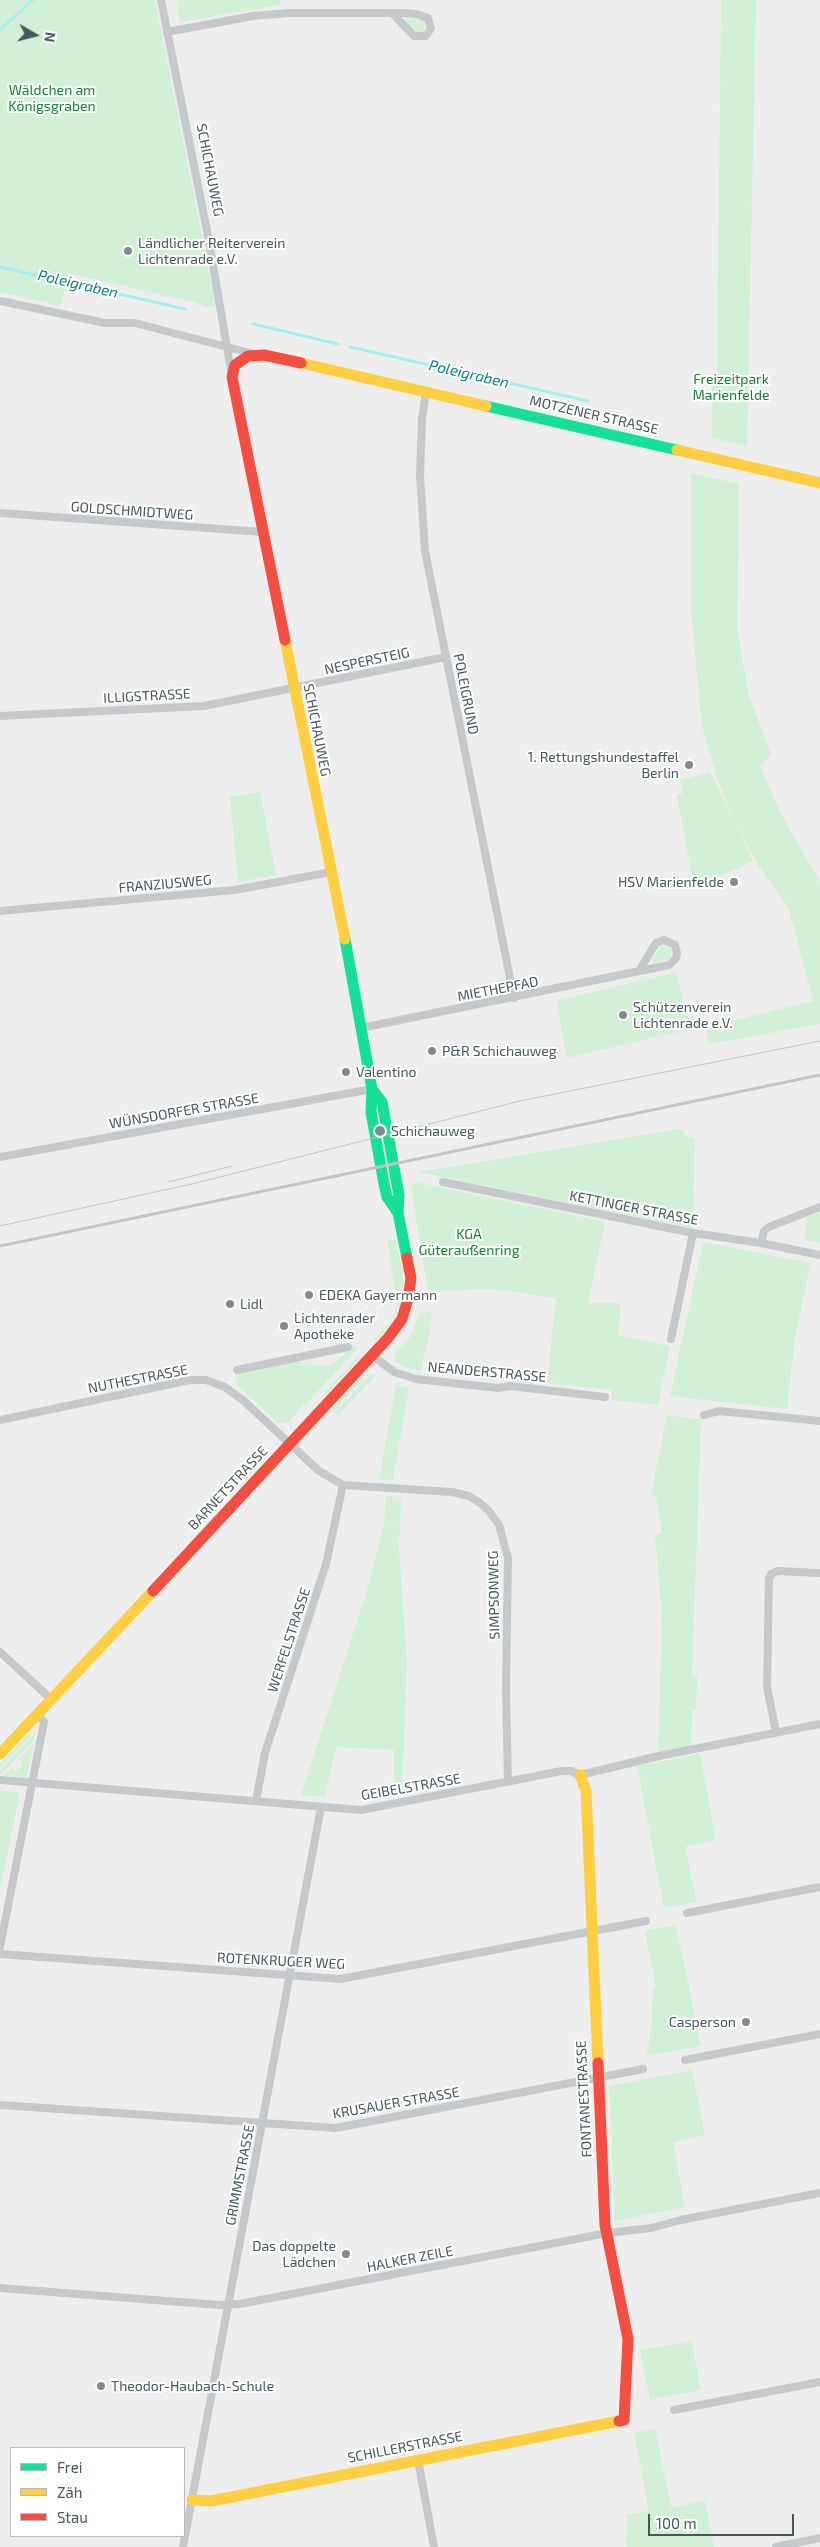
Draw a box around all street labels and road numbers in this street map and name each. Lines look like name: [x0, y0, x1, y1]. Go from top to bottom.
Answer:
street label: SCHICHAUWEG: [193, 122, 227, 218]
street label: MOTZENER STRASSE: [528, 392, 660, 438]
street label: GOLDSCHMIDTWEG: [70, 498, 194, 524]
street label: NESPERSTEIG: [323, 644, 411, 678]
street label: POLEIGRUND: [450, 652, 482, 736]
street label: SCHICHAUWEG: [300, 682, 334, 778]
street label: ILLIGSTRASSE: [103, 685, 191, 707]
street label: FRANZIUSWEG: [118, 872, 212, 896]
street label: MIETHEPFAD: [456, 973, 540, 1005]
street label: WÜNSDORFER STRASSE: [108, 1090, 260, 1132]
street label: KETTINGER STRASSE: [568, 1187, 700, 1229]
street label: NEANDERSTRASSE: [427, 1358, 547, 1386]
street label: NUTHESTRASSE: [87, 1361, 189, 1397]
street label: BARNETSTRASSE: [185, 1442, 271, 1534]
street label: SIMPSONWEG: [485, 1550, 503, 1640]
street label: WERFELSTRASSE: [264, 1585, 314, 1695]
street label: GEIBELSTRASSE: [360, 1770, 462, 1804]
street label: ROTENKRUGER WEG: [217, 1949, 345, 1973]
street label: FONTANESTRASSE: [573, 2040, 595, 2158]
street label: KRUSAUER STRASSE: [331, 2084, 461, 2122]
street label: GRIMMSTRASSE: [222, 2123, 258, 2227]
street label: HALKER ZEILE: [365, 2242, 455, 2276]
street label: SCHILLERSTRASSE: [346, 2428, 464, 2466]

